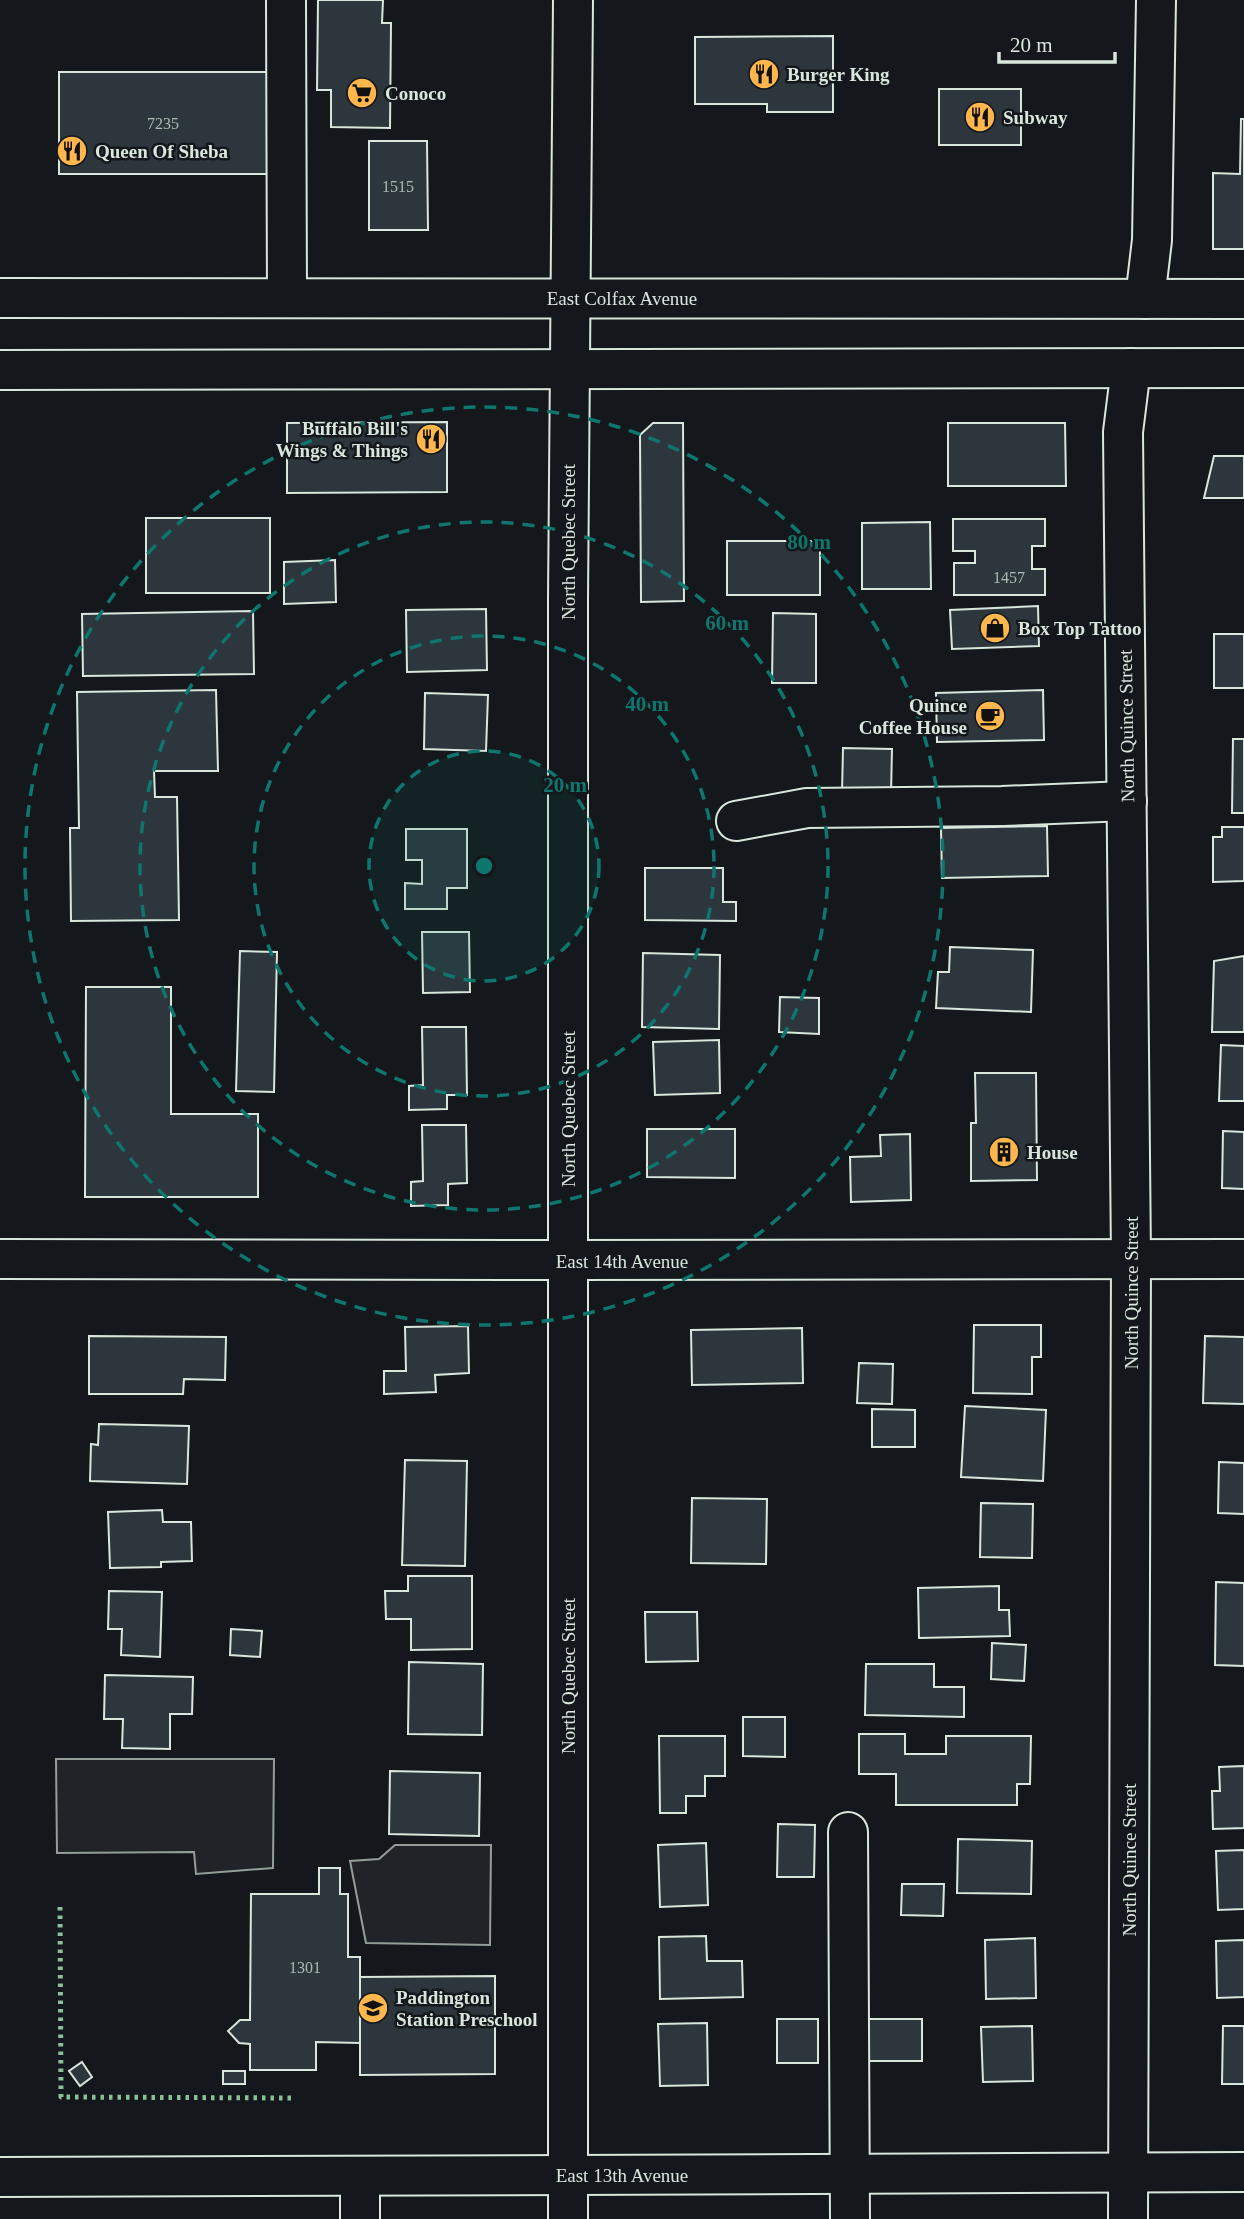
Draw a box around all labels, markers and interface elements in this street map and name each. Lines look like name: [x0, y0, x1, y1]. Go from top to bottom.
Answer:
scale bar: [999, 21, 1114, 65]
text: 20 m: [1010, 33, 1053, 57]
restaurant icon: Burger King: [747, 57, 781, 91]
place label: Burger King: [787, 64, 890, 85]
supermarket icon: Conoco: [345, 76, 379, 110]
place label: Conoco: [385, 83, 446, 104]
restaurant icon: Subway: [963, 100, 997, 134]
place label: Subway: [1003, 107, 1068, 128]
house number: 7235: [147, 115, 179, 132]
restaurant icon: Queen Of Sheba: [55, 134, 89, 168]
place label: Queen Of Sheba: [95, 141, 229, 162]
house number: 1515: [382, 178, 414, 195]
street label: East Colfax Avenue: [547, 288, 697, 309]
place label: Buffalo Bill's Wings & Things: [276, 418, 408, 461]
restaurant icon: Buffalo Bill's Wings & Things: [414, 422, 448, 456]
street label: North Quebec Street: [558, 463, 579, 620]
text: 80 m: [787, 530, 831, 554]
house number: 1457: [993, 569, 1025, 586]
text: 60 m: [705, 611, 749, 635]
shop icon: Box Top Tattoo: [978, 611, 1012, 645]
place label: Box Top Tattoo: [1018, 618, 1142, 639]
street label: North Quince Street: [1115, 649, 1138, 803]
text: 40 m: [625, 692, 669, 716]
place label: Quince Coffee House: [859, 695, 967, 738]
cafe icon: Quince Coffee House: [973, 699, 1007, 733]
text: 20 m: [543, 773, 587, 797]
centre of rings: [472, 854, 496, 878]
street label: North Quebec Street: [558, 1030, 579, 1187]
building icon: House: [987, 1135, 1021, 1169]
place label: House: [1027, 1142, 1078, 1163]
street label: North Quince Street: [1121, 1216, 1142, 1370]
street label: East 14th Avenue: [556, 1251, 688, 1272]
street label: North Quebec Street: [558, 1597, 579, 1754]
street label: North Quince Street: [1119, 1783, 1140, 1937]
house number: 1301: [289, 1959, 321, 1976]
place label: Paddington Station Preschool: [396, 1987, 538, 2030]
school or university icon: Paddington Station Preschool: [356, 1991, 390, 2025]
street label: East 13th Avenue: [556, 2165, 688, 2186]

